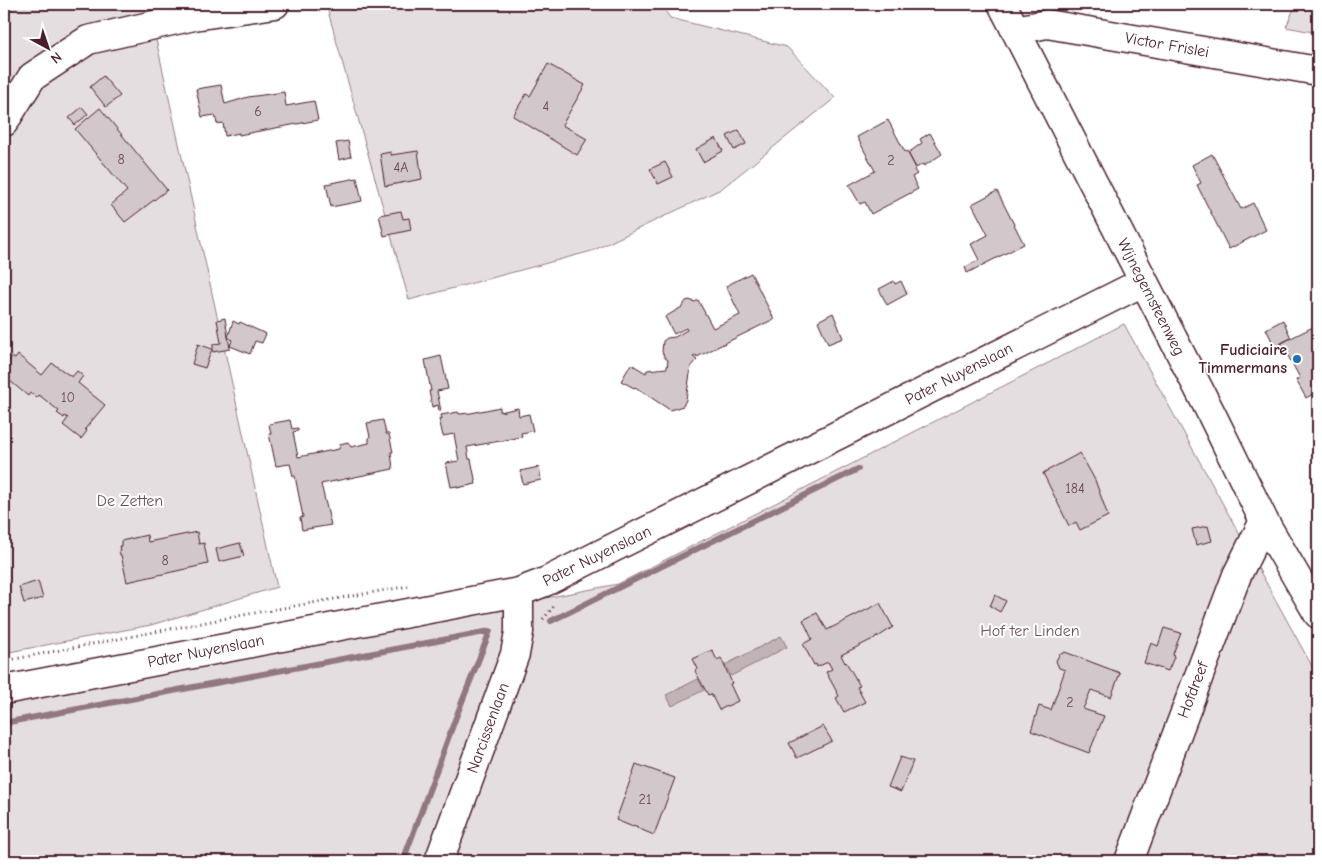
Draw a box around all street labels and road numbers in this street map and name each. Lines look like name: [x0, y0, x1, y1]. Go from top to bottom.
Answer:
street label: Victor Frislei: [1123, 29, 1211, 61]
street label: Wijnegemsteenweg: [1114, 235, 1188, 359]
street label: Pater Nuyenslaan: [902, 339, 1016, 409]
street label: Pater Nuyenslaan: [540, 522, 654, 590]
street label: Pater Nuyenslaan: [146, 631, 266, 671]
street label: Hofdreef: [1174, 658, 1213, 721]
street label: Narcissenlaan: [463, 680, 513, 776]

